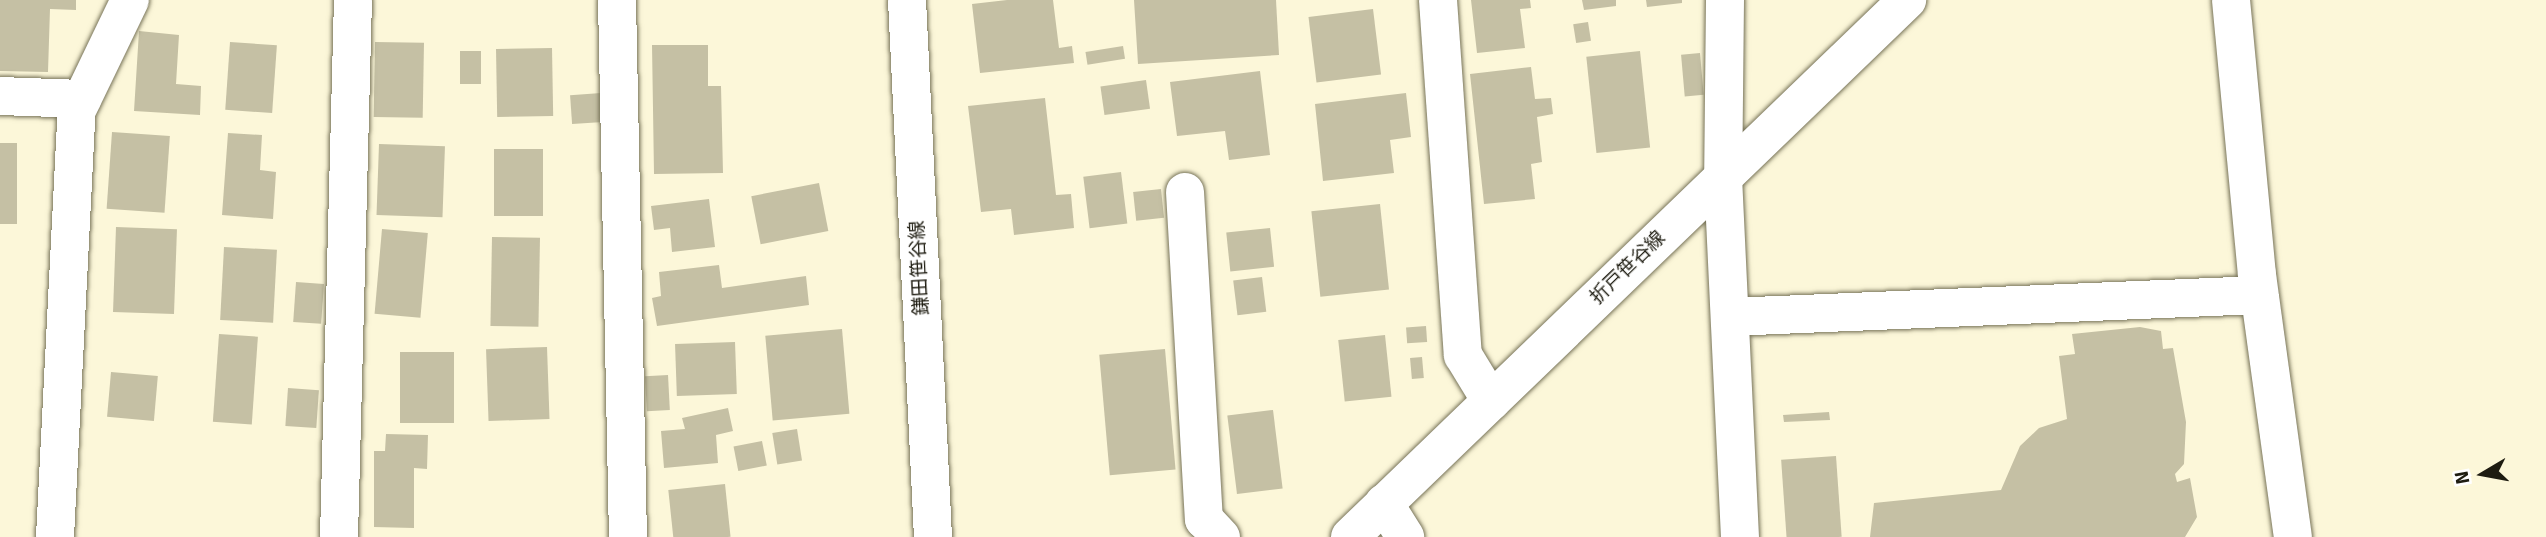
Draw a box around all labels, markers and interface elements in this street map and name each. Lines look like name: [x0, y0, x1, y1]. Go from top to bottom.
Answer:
street label: 鎌田笹谷線: [906, 220, 934, 316]
street label: 折戸笹谷線: [1586, 227, 1670, 309]
north arrow: [2448, 439, 2518, 509]
text: N: [2449, 469, 2475, 486]

